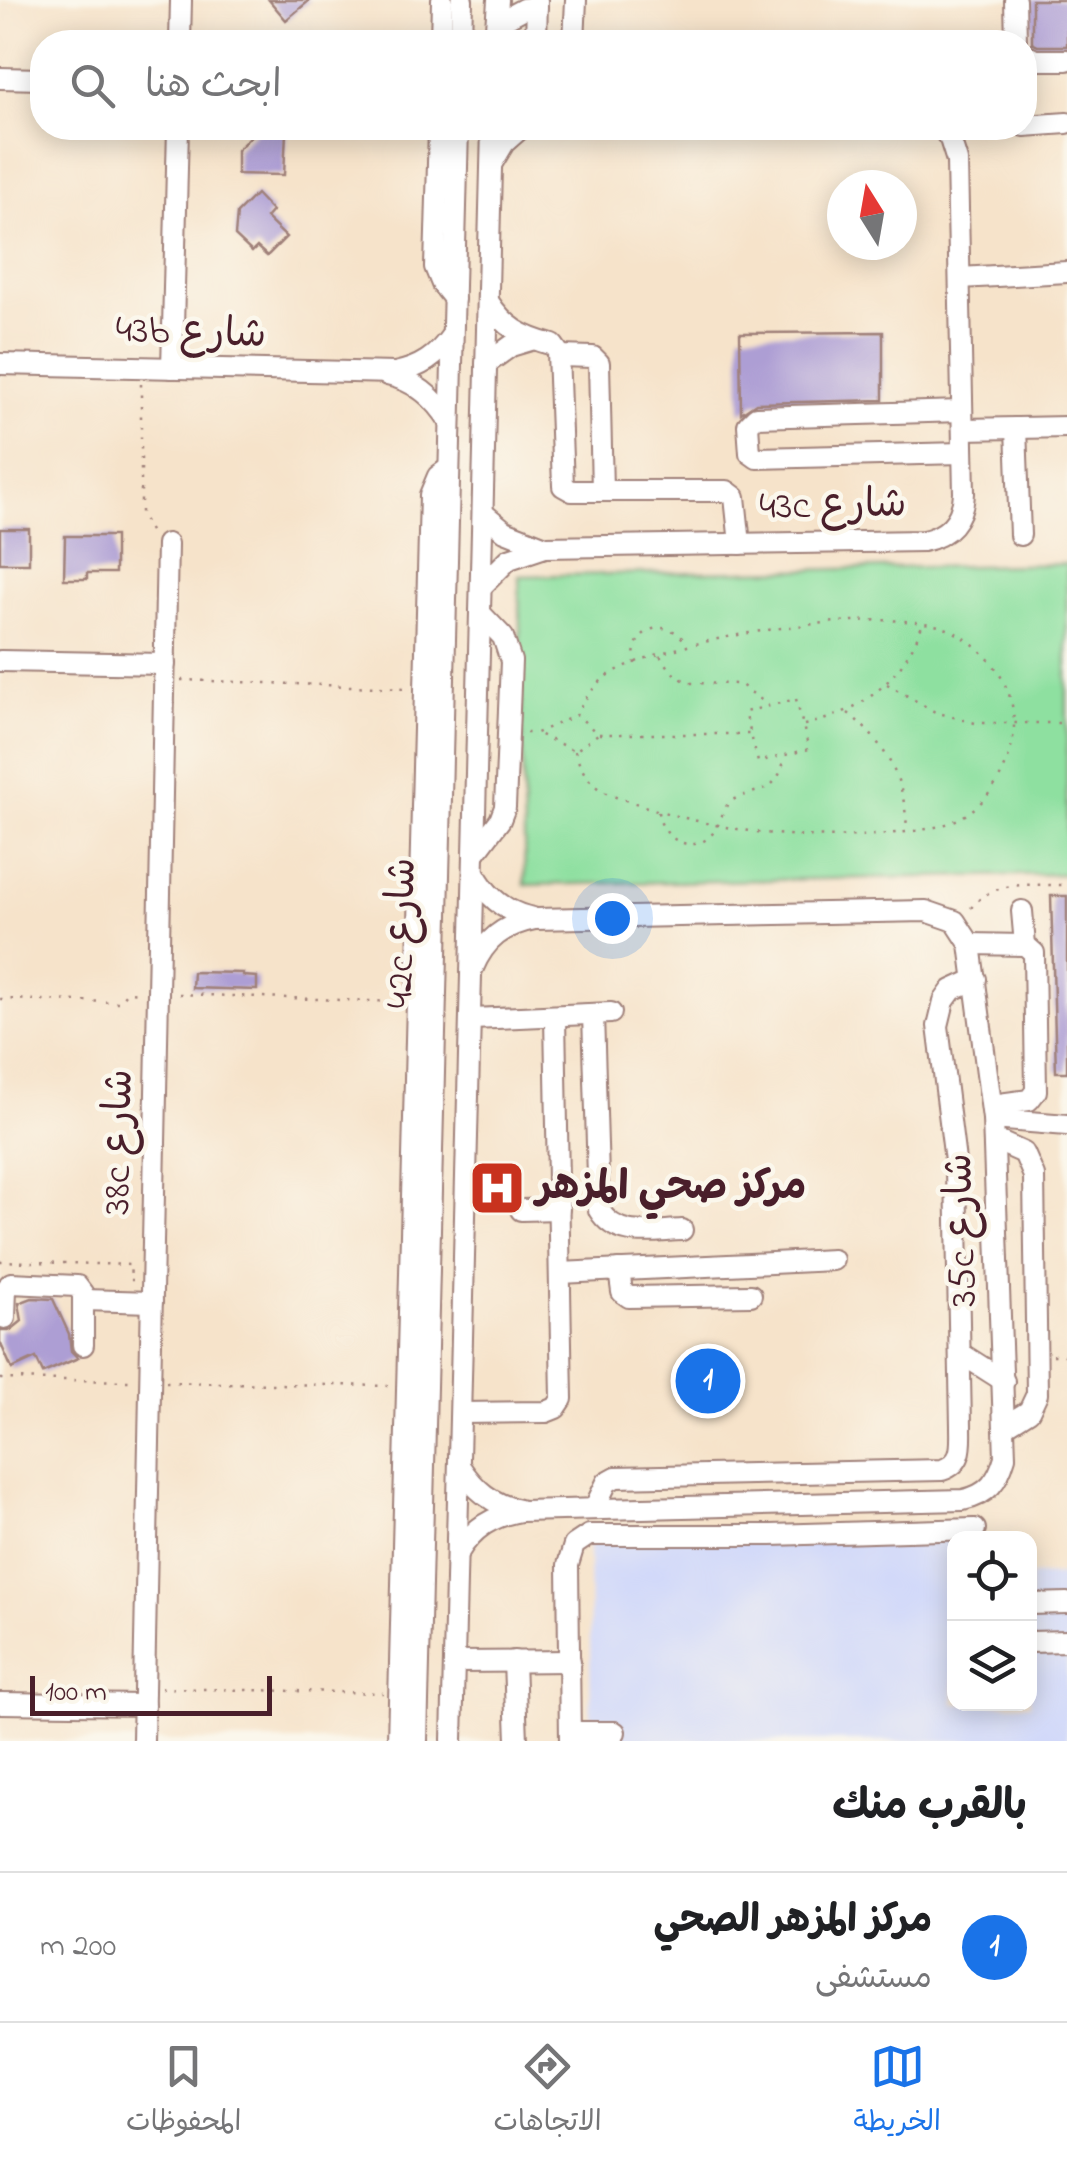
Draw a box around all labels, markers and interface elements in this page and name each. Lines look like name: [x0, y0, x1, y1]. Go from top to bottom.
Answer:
search box: [30, 30, 1037, 140]
icon: search: [65, 58, 120, 113]
text: ابحث هنا: [145, 59, 282, 115]
north arrow: [827, 170, 917, 260]
street label: 43b شارع: [115, 302, 267, 366]
street label: 43c شارع: [759, 476, 907, 538]
street label: 42c شارع: [372, 857, 434, 1009]
your location: [587, 893, 638, 944]
street label: 38c شارع: [89, 1069, 151, 1215]
street label: 35c شارع: [931, 1152, 995, 1308]
hospital icon: مركز صحي المزهر: [467, 1158, 527, 1218]
place label: مركز صحي المزهر: [532, 1159, 806, 1220]
pin: 1: [676, 1344, 740, 1418]
map controls: [947, 1531, 1037, 1711]
button: locate: [947, 1531, 1037, 1621]
button: layers: [947, 1621, 1037, 1711]
scale bar: [30, 1671, 272, 1716]
text: 100 m: [45, 1673, 107, 1714]
text: بالقرب منك: [832, 1777, 1027, 1838]
text: مركز المزهر الصحي: [653, 1894, 932, 1950]
text: 200 m: [40, 1924, 116, 1971]
text: 1: [989, 1924, 1000, 1971]
text: مستشفى: [815, 1956, 932, 2003]
tab: المحفوظات: [126, 2039, 241, 2145]
tab: الاتجاهات: [493, 2039, 602, 2145]
tab: الخريطة: [854, 2039, 941, 2145]

